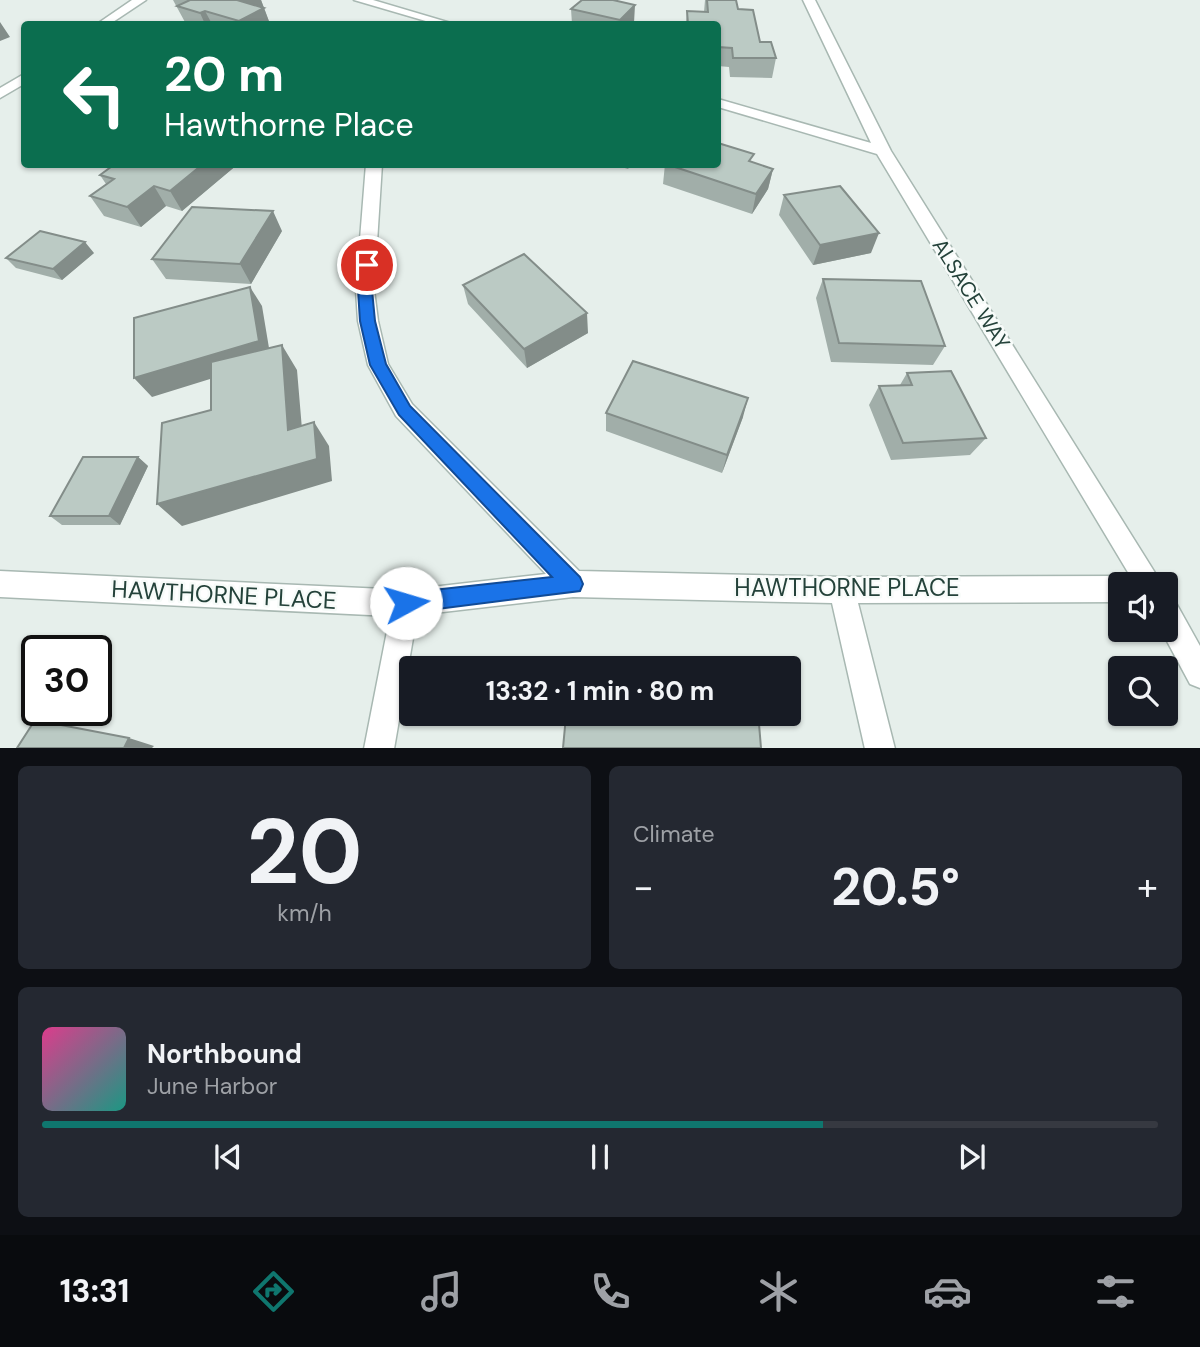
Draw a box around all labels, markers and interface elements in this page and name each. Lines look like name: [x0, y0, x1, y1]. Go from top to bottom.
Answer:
text: 20 m: [164, 42, 284, 106]
icon: left: [49, 49, 140, 140]
text: Hawthorne Place: [164, 104, 414, 146]
street label: ALSACE WAY: [926, 233, 1016, 355]
pin: [337, 235, 397, 295]
icon: arrive: [348, 246, 386, 284]
position arrow: [369, 566, 443, 640]
street label: HAWTHORNE PLACE: [734, 572, 960, 603]
map controls: [1108, 572, 1178, 726]
button: sound: [1108, 572, 1178, 642]
street label: HAWTHORNE PLACE: [111, 573, 337, 616]
speed limit sign: 30: [21, 635, 112, 726]
button: search: [1108, 656, 1178, 726]
text: 13:32 · 1 min · 80 m: [486, 674, 714, 708]
text: 20: [246, 793, 363, 911]
text: Climate: [633, 819, 715, 849]
text: 20.5°: [831, 853, 960, 921]
text: −: [633, 862, 654, 912]
text: +: [1137, 862, 1158, 912]
text: km/h: [277, 898, 332, 928]
text: Northbound: [147, 1037, 302, 1071]
text: June Harbor: [147, 1071, 277, 1101]
icon: previous: [209, 1138, 247, 1176]
icon: pause: [581, 1138, 619, 1176]
icon: next: [953, 1138, 991, 1176]
icon: directions: [249, 1267, 298, 1316]
icon: music: [417, 1267, 466, 1316]
icon: phone: [586, 1267, 635, 1316]
icon: climate: [754, 1267, 803, 1316]
icon: car: [923, 1267, 972, 1316]
icon: filters: [1091, 1267, 1140, 1316]
text: 13:31: [60, 1270, 130, 1312]

